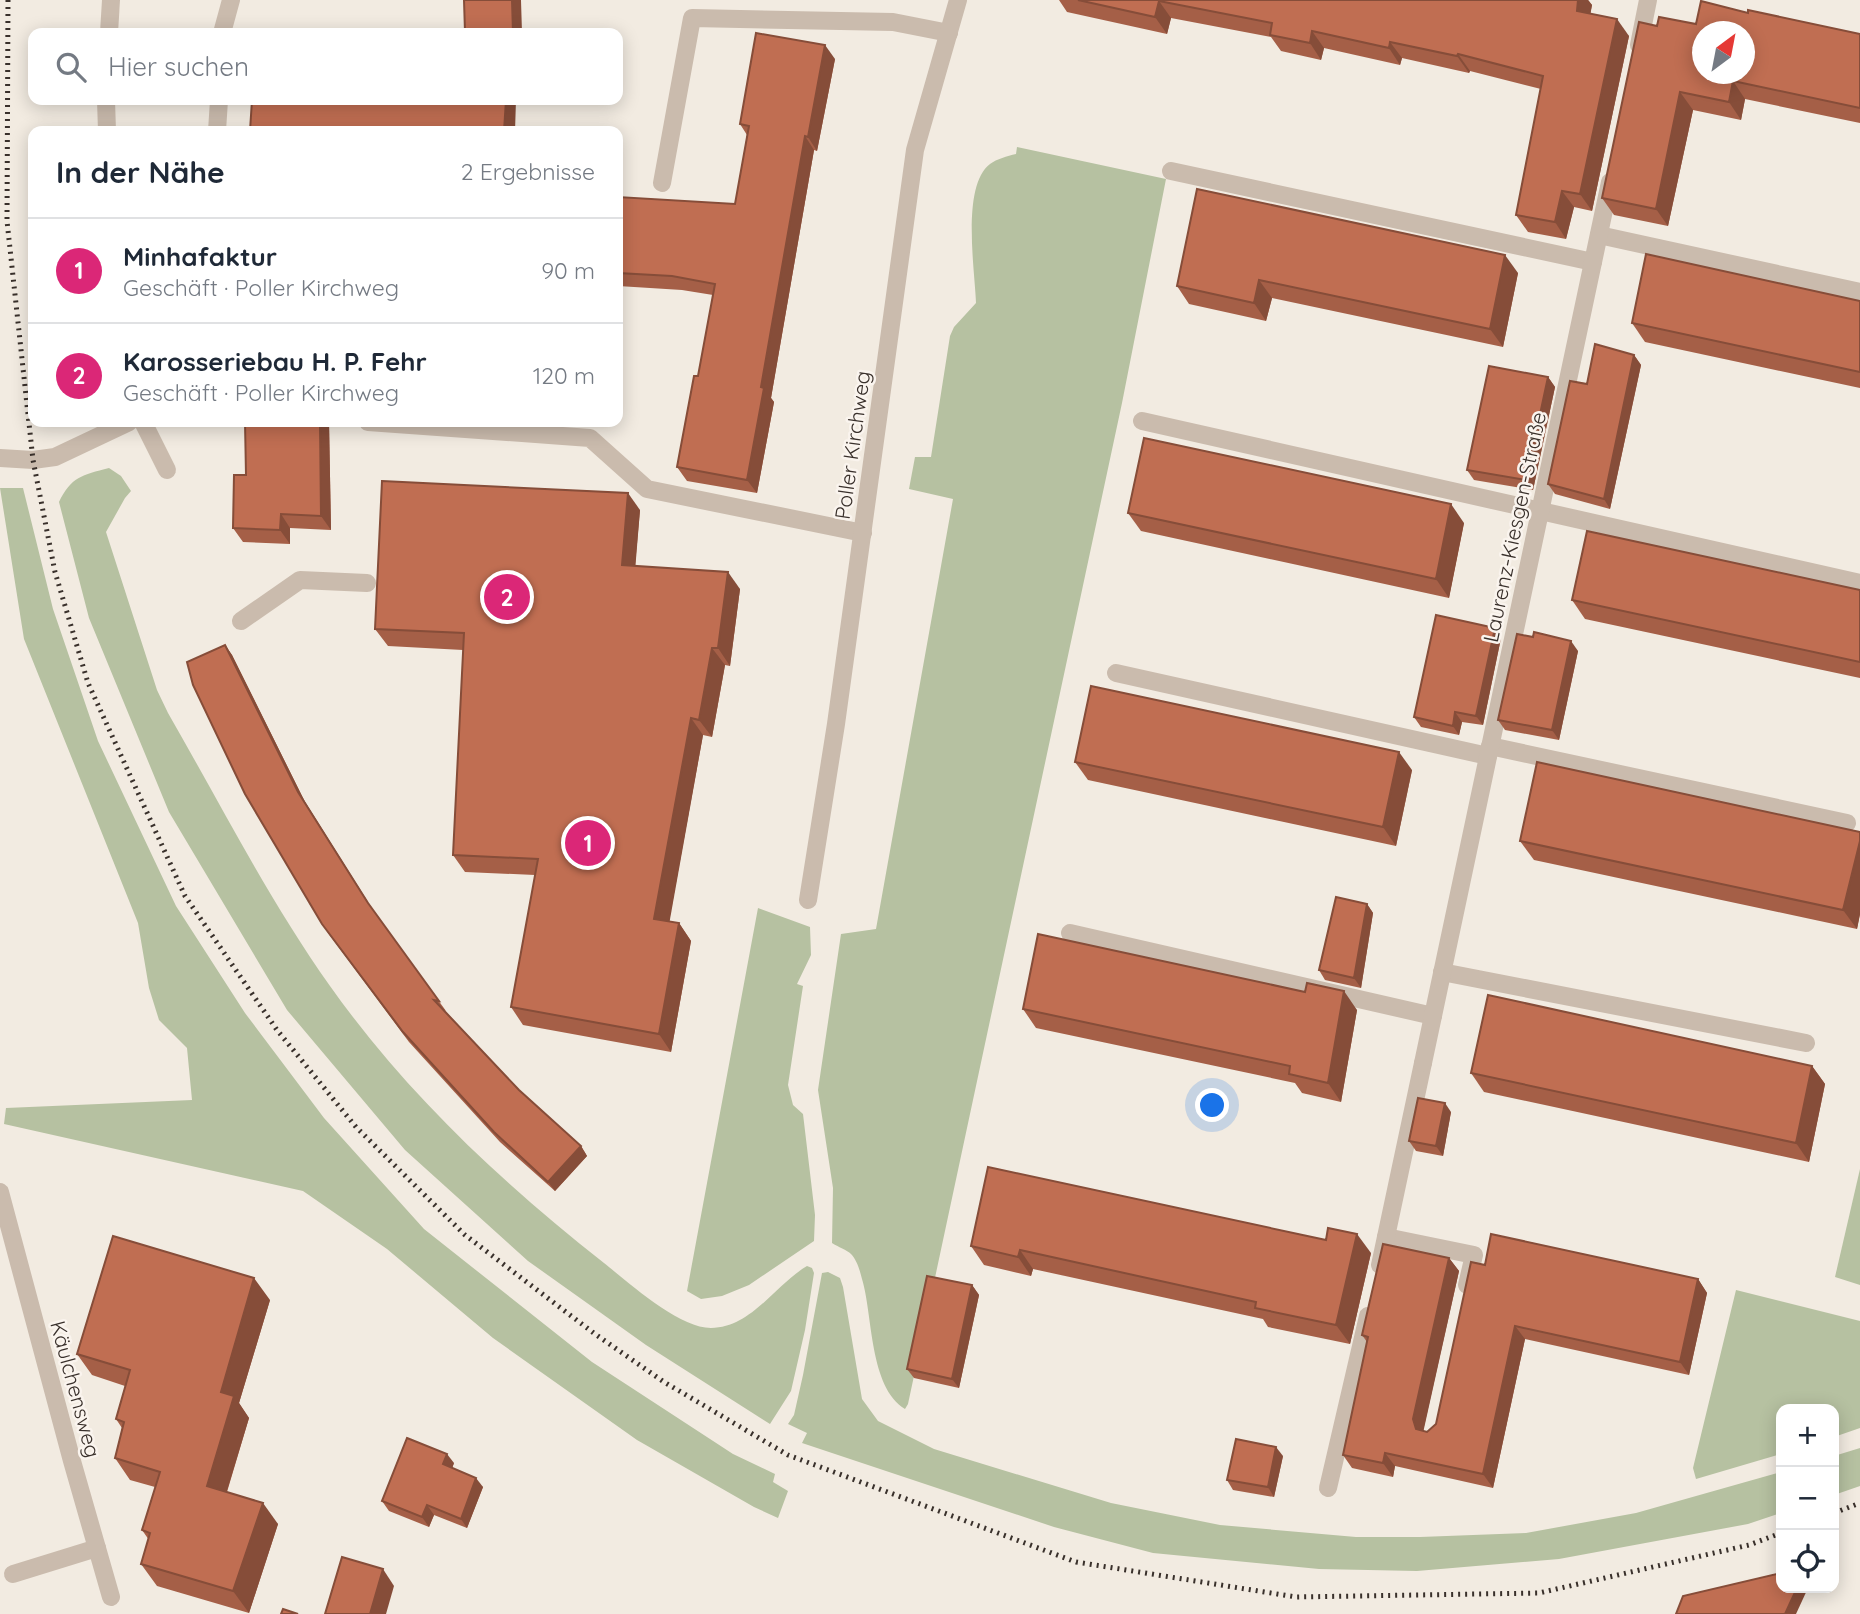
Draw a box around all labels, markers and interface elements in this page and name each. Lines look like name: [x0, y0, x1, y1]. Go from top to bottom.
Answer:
north arrow: [1692, 21, 1755, 84]
search box: [28, 28, 623, 105]
icon: search: [52, 48, 90, 86]
text: Hier suchen: [108, 50, 249, 83]
text: In der Nähe: [56, 153, 225, 191]
text: 2 Ergebnisse: [461, 157, 595, 186]
text: Minhafaktur: [123, 240, 277, 273]
text: 1: [75, 256, 83, 285]
text: 90 m: [541, 256, 595, 285]
text: Geschäft · Poller Kirchweg: [123, 273, 399, 302]
text: Karosseriebau H. P. Fehr: [123, 345, 427, 378]
text: 2: [72, 361, 86, 390]
text: 120 m: [533, 361, 595, 390]
street label: Poller Kirchweg: [829, 369, 875, 521]
text: Geschäft · Poller Kirchweg: [123, 378, 399, 407]
street label: Laurenz-Kiesgen-Straße: [1477, 409, 1551, 645]
pin: 2: [484, 571, 530, 623]
pin: 1: [565, 817, 611, 869]
your location: [1195, 1088, 1229, 1122]
street label: Käulchensweg: [45, 1318, 107, 1460]
map controls: [1776, 1404, 1839, 1593]
button: +: [1776, 1404, 1839, 1467]
button: −: [1776, 1467, 1839, 1530]
button: locate: [1776, 1530, 1839, 1593]

